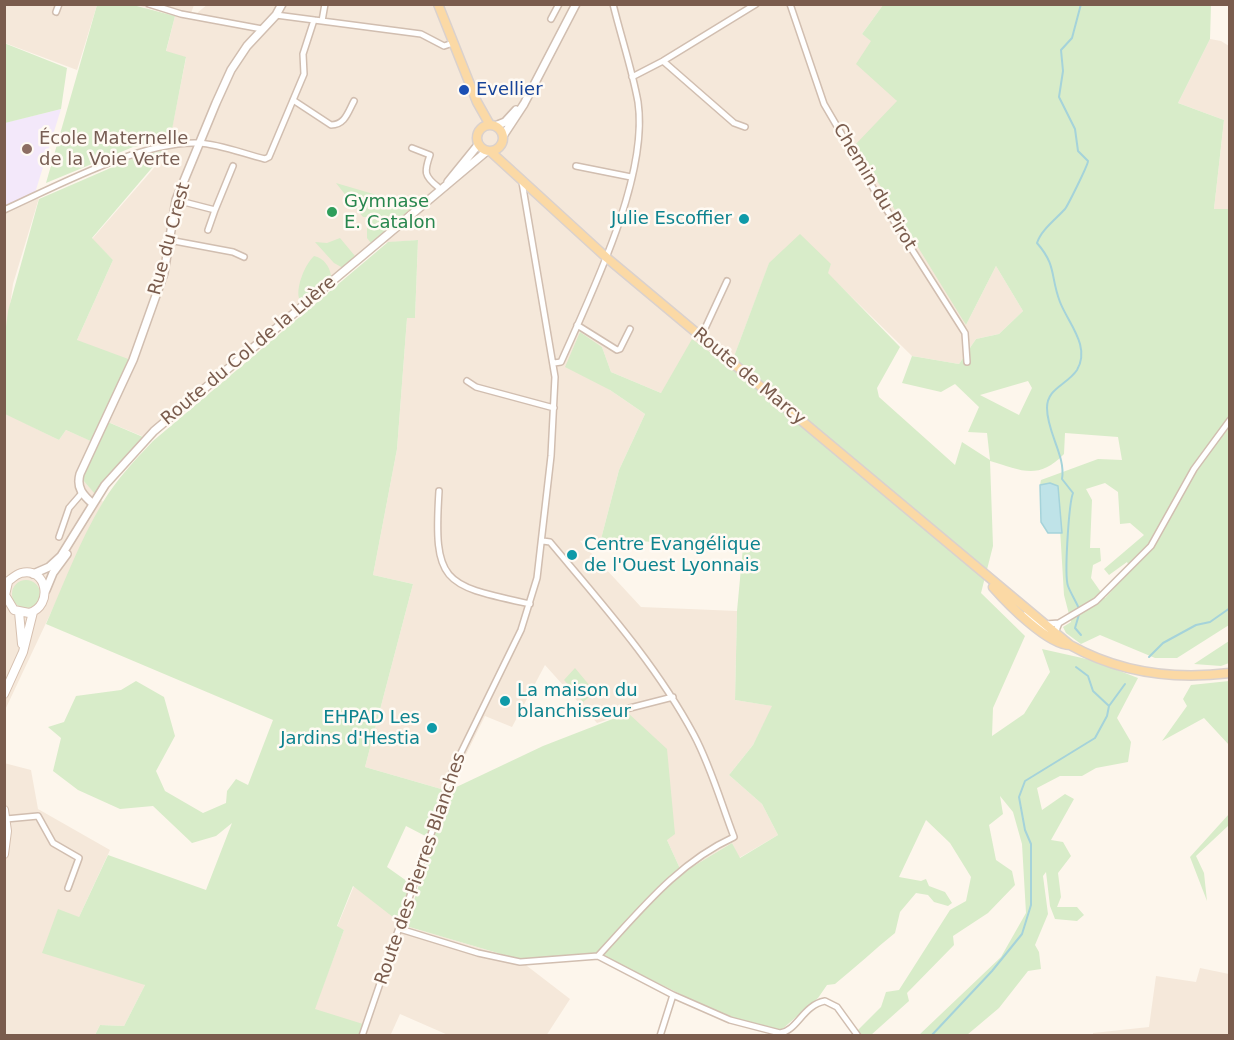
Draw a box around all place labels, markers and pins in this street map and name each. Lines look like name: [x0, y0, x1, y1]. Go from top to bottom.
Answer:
place label: Evellier: [476, 79, 543, 101]
marker: Evellier: [457, 83, 471, 97]
place label: École Maternelle de la Voie Verte: [39, 128, 188, 170]
marker: École Maternelle de la Voie Verte: [20, 142, 34, 156]
place label: Gymnase E. Catalon: [344, 191, 436, 234]
marker: Gymnase E. Catalon: [325, 205, 339, 219]
place label: Julie Escoffier: [611, 208, 732, 230]
marker: Julie Escoffier: [737, 212, 751, 226]
place label: Centre Evangélique de l'Ouest Lyonnais: [584, 534, 761, 576]
marker: Centre Evangélique de l'Ouest Lyonnais: [565, 548, 579, 562]
place label: La maison du blanchisseur: [517, 680, 638, 722]
marker: La maison du blanchisseur: [498, 694, 512, 708]
place label: EHPAD Les Jardins d'Hestia: [280, 707, 420, 750]
marker: EHPAD Les Jardins d'Hestia: [425, 721, 439, 735]

